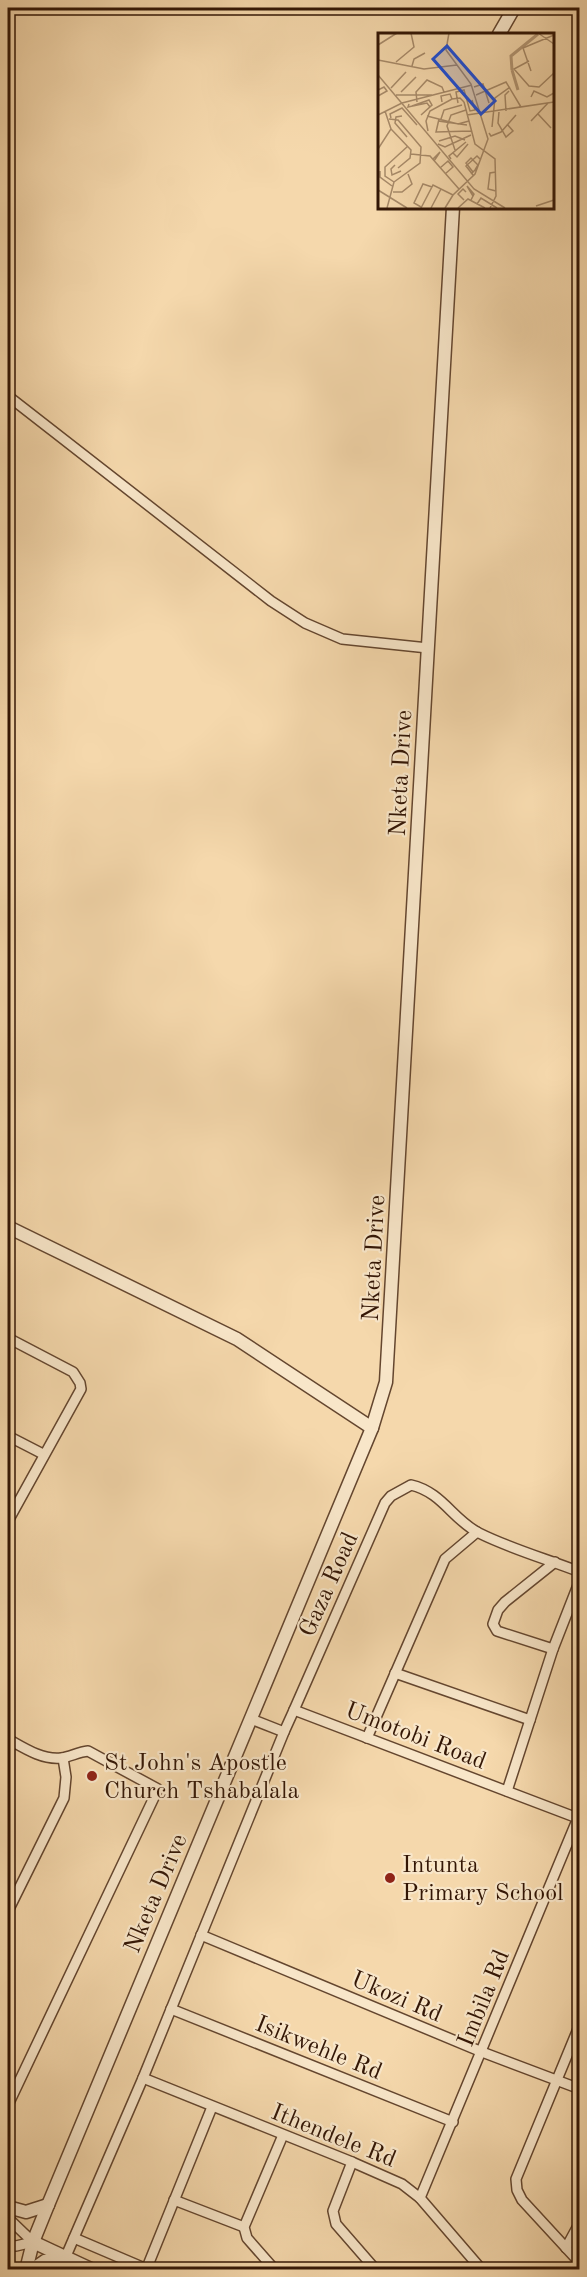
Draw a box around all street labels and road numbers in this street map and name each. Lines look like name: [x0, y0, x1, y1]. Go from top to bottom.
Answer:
street label: Nketa Drive: [387, 709, 417, 837]
street label: Nketa Drive: [360, 1194, 390, 1322]
street label: Gaza Road: [296, 1529, 364, 1641]
street label: Umotobi Road: [341, 1699, 489, 1775]
street label: Nketa Drive: [121, 1831, 193, 1957]
street label: Imbila Rd: [455, 1947, 515, 2051]
street label: Ukozi Rd: [347, 1968, 445, 2028]
street label: Isikwehle Rd: [251, 2013, 385, 2085]
street label: Ithendele Rd: [267, 2101, 399, 2173]

